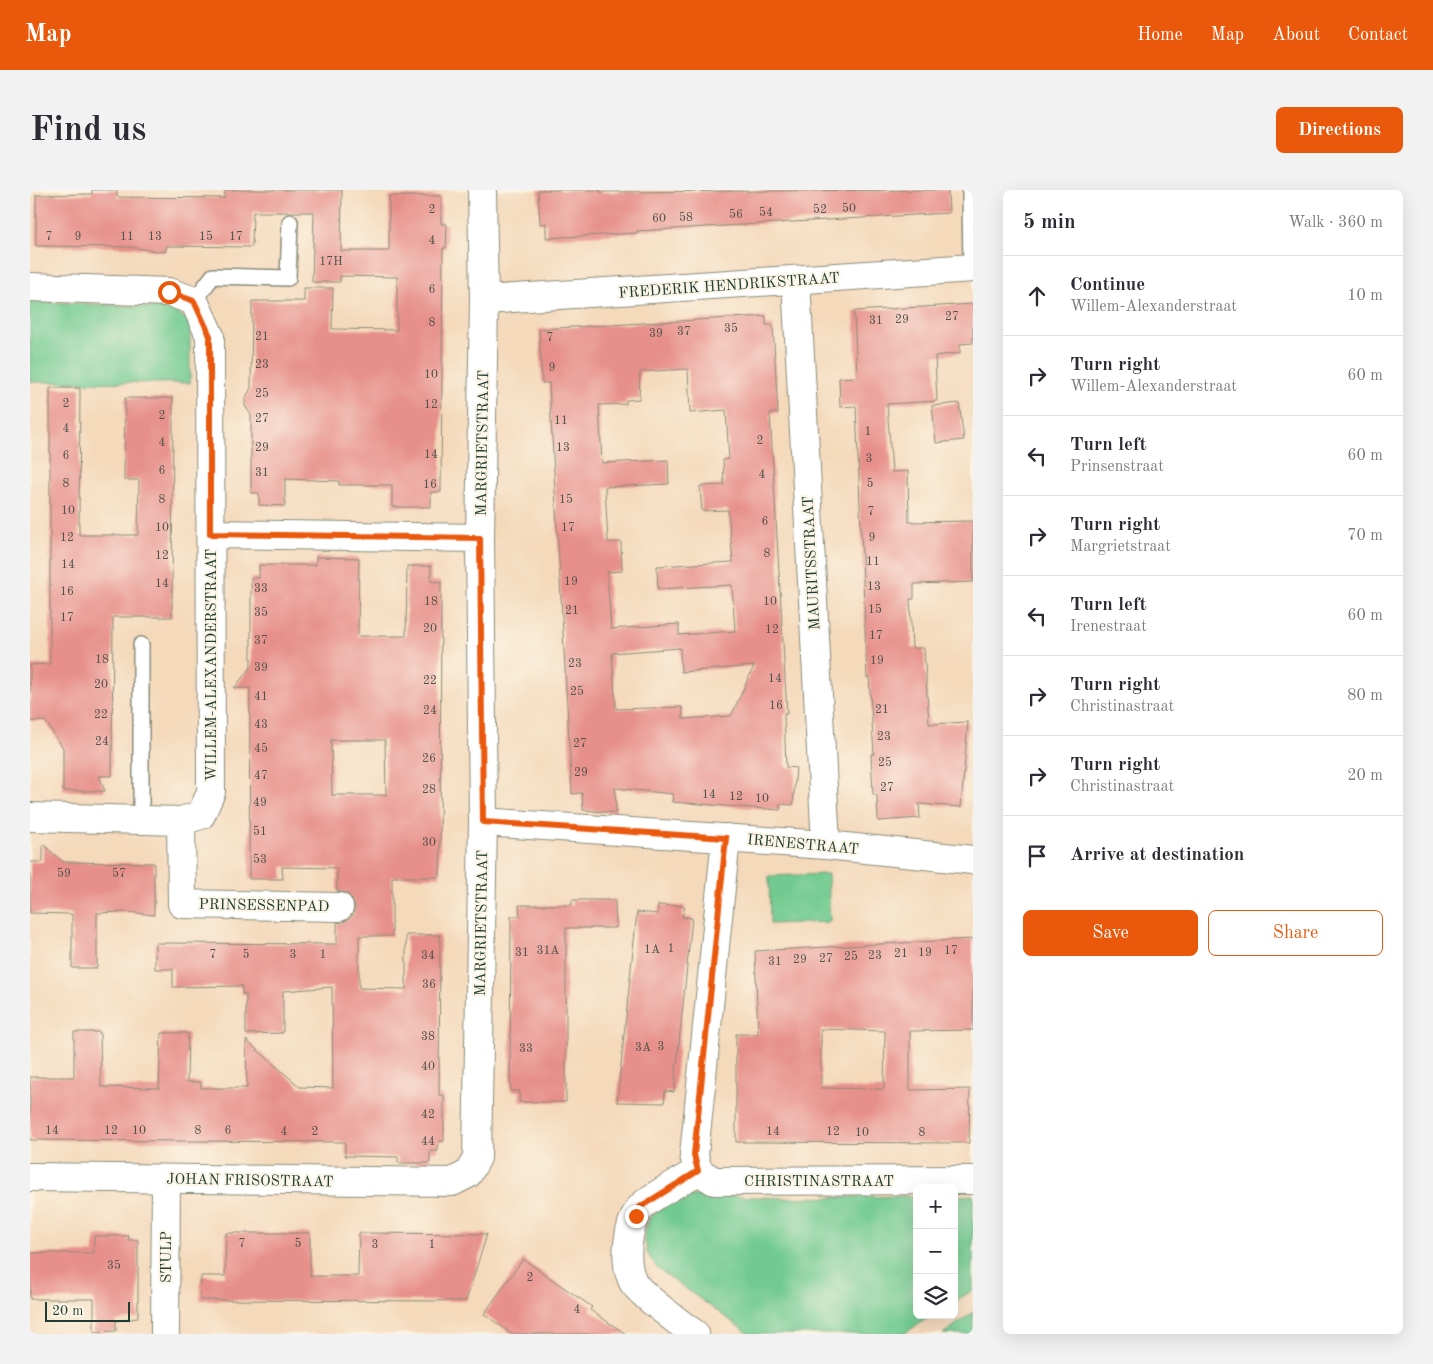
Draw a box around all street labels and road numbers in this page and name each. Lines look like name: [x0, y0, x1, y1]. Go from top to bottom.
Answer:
street label: FREDERIK HENDRIKSTRAAT: [618, 271, 840, 302]
street label: MARGRIETSTRAAT: [475, 370, 492, 516]
street label: MAURITSSTRAAT: [801, 495, 824, 630]
street label: WILLEM-ALEXANDERSTRAAT: [205, 549, 220, 781]
street label: IRENESTRAAT: [746, 833, 859, 858]
street label: MARGRIETSTRAAT: [474, 850, 491, 996]
street label: PRINSESSENPAD: [198, 898, 330, 915]
street label: JOHAN FRISOSTRAAT: [166, 1173, 334, 1190]
street label: CHRISTINASTRAAT: [744, 1175, 894, 1190]
street label: STULP: [160, 1231, 175, 1283]

